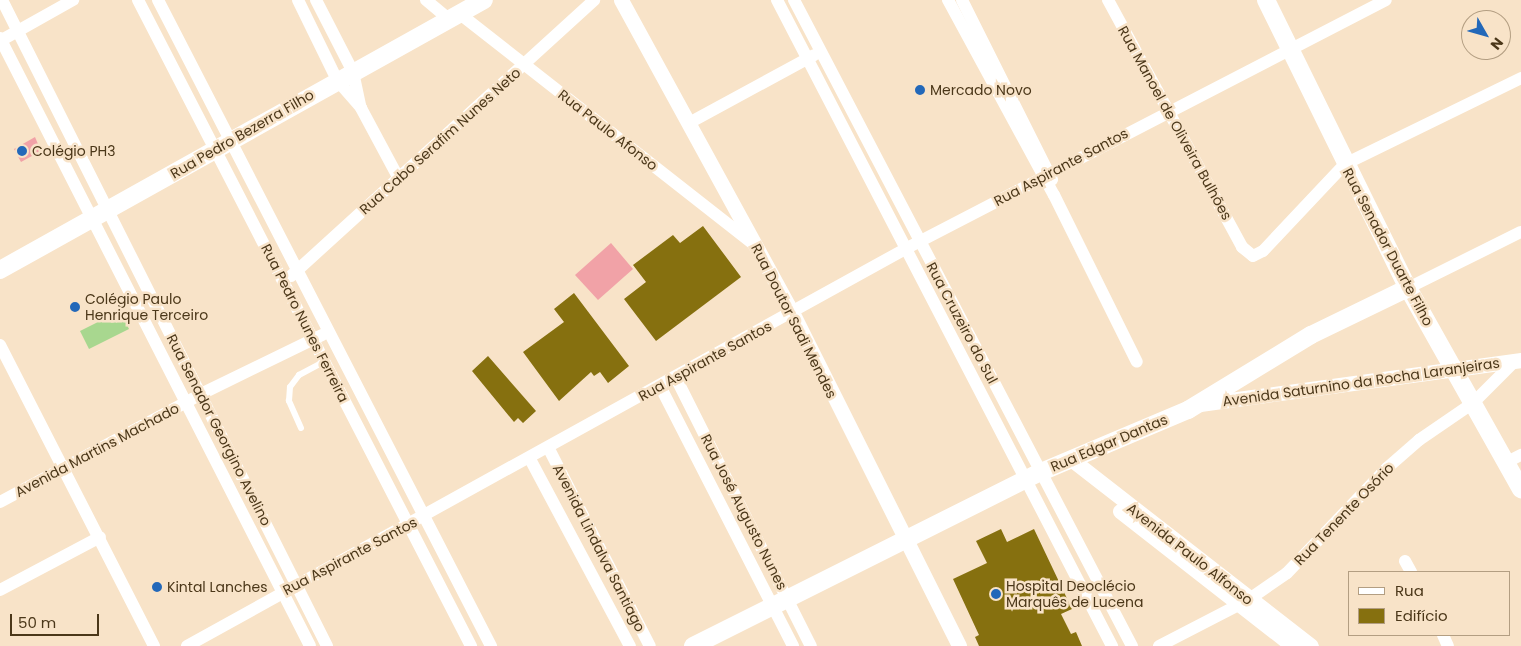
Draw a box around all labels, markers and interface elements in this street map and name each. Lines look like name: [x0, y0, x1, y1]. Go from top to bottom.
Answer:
north arrow: [1461, 10, 1511, 60]
street label: Rua Manoel de Oliveira Bulhões: [1115, 23, 1235, 223]
text: N: [1486, 33, 1508, 54]
street label: Rua Cabo Serafim Nunes Neto: [356, 64, 524, 218]
place label: Mercado Novo: [930, 82, 1032, 98]
marker: Mercado Novo: [914, 84, 926, 96]
street label: Rua Pedro Bezerra Filho: [167, 86, 317, 182]
street label: Rua Paulo Afonso: [555, 86, 661, 174]
street label: Rua Aspirante Santos: [991, 124, 1131, 210]
place label: Colégio PH3: [32, 143, 116, 159]
marker: Colégio PH3: [16, 145, 28, 157]
street label: Rua Senador Duarte Filho: [1339, 165, 1437, 329]
street label: Rua Pedro Nunes Ferreira: [258, 241, 352, 405]
street label: Rua Doutor Sadi Mendes: [748, 241, 840, 401]
street label: Rua Cruzeiro do Sul: [923, 260, 1001, 386]
place label: Colégio Paulo Henrique Terceiro: [85, 291, 208, 324]
marker: Colégio Paulo Henrique Terceiro: [69, 301, 81, 313]
street label: Rua Aspirante Santos: [636, 317, 774, 405]
street label: Rua Senador Georgino Avelino: [163, 332, 275, 528]
street label: Avenida Saturnino da Rocha Laranjeiras: [1221, 354, 1501, 410]
street label: Avenida Martins Machado: [12, 400, 182, 500]
street label: Rua Edgar Dantas: [1048, 411, 1170, 475]
street label: Rua José Augusto Nunes: [697, 431, 791, 593]
street label: Rua Tenente Osório: [1291, 459, 1397, 569]
street label: Avenida Lindalva Santiago: [549, 461, 649, 635]
street label: Avenida Paulo Alfonso: [1124, 500, 1256, 608]
street label: Rua Aspirante Santos: [280, 513, 420, 599]
legend: [1348, 571, 1511, 636]
place label: Hospital Deoclécio Marquês de Lucena: [1006, 578, 1143, 610]
place label: Kintal Lanches: [167, 579, 267, 595]
text: Rua: [1395, 580, 1424, 601]
marker: Kintal Lanches: [151, 581, 163, 593]
marker: Hospital Deoclécio Marquês de Lucena: [990, 588, 1002, 600]
scale bar: [12, 604, 101, 636]
text: Edifício: [1395, 605, 1448, 626]
text: 50 m: [18, 612, 56, 633]

